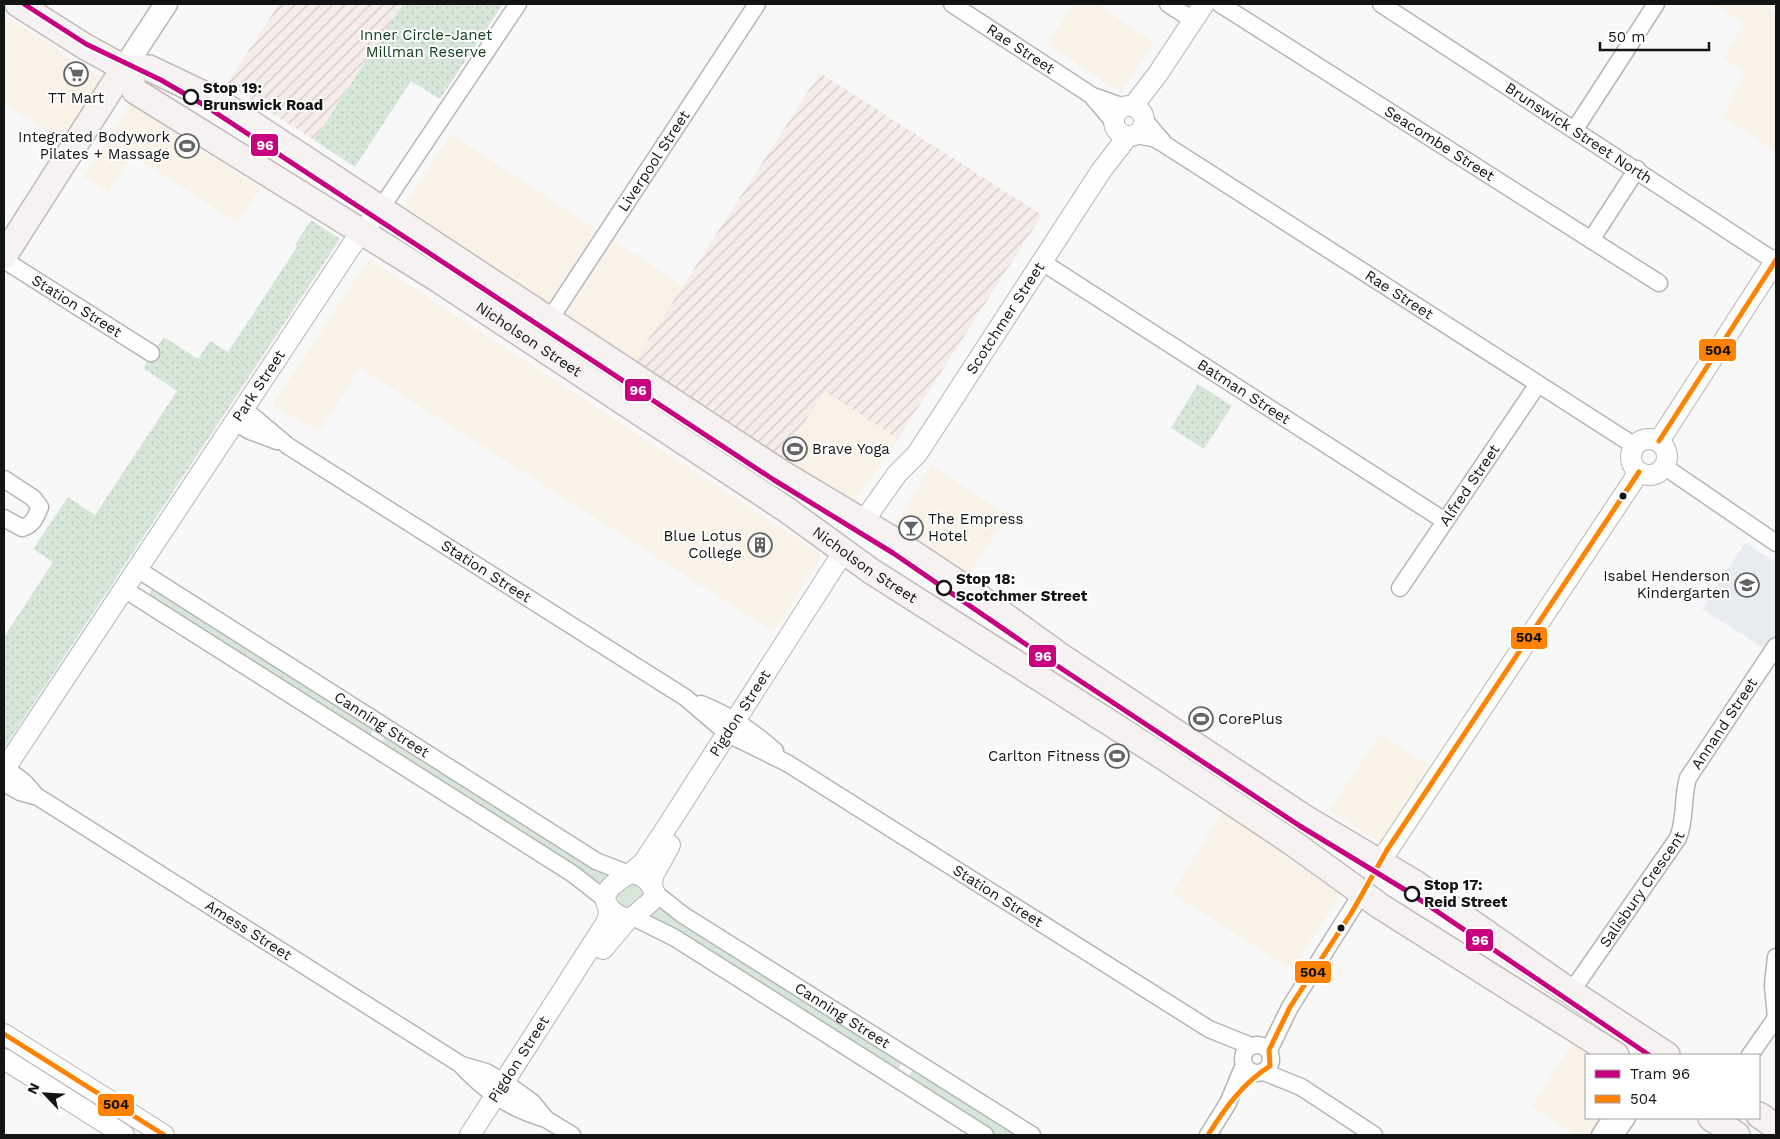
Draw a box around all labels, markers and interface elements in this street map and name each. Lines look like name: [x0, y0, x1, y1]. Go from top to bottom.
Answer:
street label: Rae Street: [983, 20, 1059, 78]
scale bar: [1600, 20, 1709, 52]
park label: Inner Circle-Janet Millman Reserve: [360, 26, 493, 61]
text: 50 m: [1608, 28, 1645, 46]
supermarket icon: TT Mart: [63, 61, 89, 87]
place label: Stop 19: Brunswick Road: [203, 79, 323, 114]
street label: Brunswick Street North: [1502, 79, 1655, 188]
place label: TT Mart: [48, 89, 105, 107]
marker: Stop 19: Brunswick Road: [183, 89, 199, 105]
street label: Seacombe Street: [1381, 102, 1498, 185]
street label: Liverpool Street: [614, 106, 694, 215]
place label: Integrated Bodywork Pilates + Massage: [18, 128, 170, 163]
sports icon: Integrated Bodywork Pilates + Massage: [174, 133, 200, 159]
line badge: 96: [250, 133, 279, 157]
text: 96: [256, 137, 274, 153]
street label: Scotchmer Street: [962, 258, 1049, 378]
street label: Rae Street: [1362, 266, 1437, 324]
street label: Station Street: [28, 271, 126, 342]
street label: Nicholson Street: [473, 298, 586, 381]
line badge: 504: [1698, 338, 1737, 362]
text: 504: [1705, 342, 1731, 358]
street label: Park Street: [228, 346, 289, 425]
street label: Batman Street: [1194, 355, 1294, 429]
line badge: 96: [624, 378, 652, 402]
text: 96: [629, 382, 647, 398]
sports icon: Brave Yoga: [782, 436, 808, 462]
place label: Brave Yoga: [812, 440, 890, 458]
street label: Alfred Street: [1435, 440, 1504, 530]
unlabelled marker: [1618, 491, 1628, 501]
place label: The Empress Hotel: [928, 510, 1024, 545]
bar icon: The Empress Hotel: [898, 515, 924, 541]
street label: Nicholson Street: [809, 523, 921, 607]
place label: Blue Lotus College: [664, 527, 742, 562]
building icon: Blue Lotus College: [747, 532, 773, 558]
street label: Station Street: [438, 536, 535, 607]
place label: Isabel Henderson Kindergarten: [1603, 567, 1730, 602]
place label: Stop 18: Scotchmer Street: [956, 570, 1088, 605]
school or university icon: Isabel Henderson Kindergarten: [1734, 572, 1760, 598]
marker: Stop 18: Scotchmer Street: [936, 580, 952, 596]
line badge: 504: [1510, 626, 1548, 650]
text: 504: [1516, 629, 1542, 645]
line badge: 96: [1028, 644, 1057, 668]
text: 96: [1034, 648, 1052, 664]
street label: Pigdon Street: [706, 666, 775, 760]
street label: Annand Street: [1687, 674, 1762, 773]
street label: Canning Street: [331, 688, 433, 762]
sports icon: CorePlus: [1188, 706, 1214, 732]
place label: CorePlus: [1218, 710, 1283, 728]
sports icon: Carlton Fitness: [1104, 743, 1130, 769]
place label: Carlton Fitness: [988, 747, 1100, 765]
street label: Salisbury Crescent: [1596, 829, 1689, 951]
street label: Station Street: [950, 861, 1047, 931]
place label: Stop 17: Reid Street: [1424, 876, 1508, 911]
marker: Stop 17: Reid Street: [1404, 886, 1420, 902]
street label: Amess Street: [202, 896, 296, 965]
unlabelled marker: [1336, 923, 1346, 933]
line badge: 96: [1465, 928, 1494, 952]
text: 96: [1471, 932, 1489, 948]
line badge: 504: [1294, 960, 1332, 984]
text: 504: [1300, 964, 1326, 980]
street label: Canning Street: [791, 979, 894, 1053]
street label: Pigdon Street: [484, 1012, 553, 1106]
legend: [1585, 1054, 1760, 1119]
text: Tram 96: [1630, 1065, 1690, 1083]
north arrow: [20, 1069, 70, 1119]
text: N: [24, 1080, 43, 1097]
text: 504: [1630, 1090, 1657, 1108]
line badge: 504: [97, 1093, 135, 1117]
text: 504: [103, 1096, 129, 1112]

